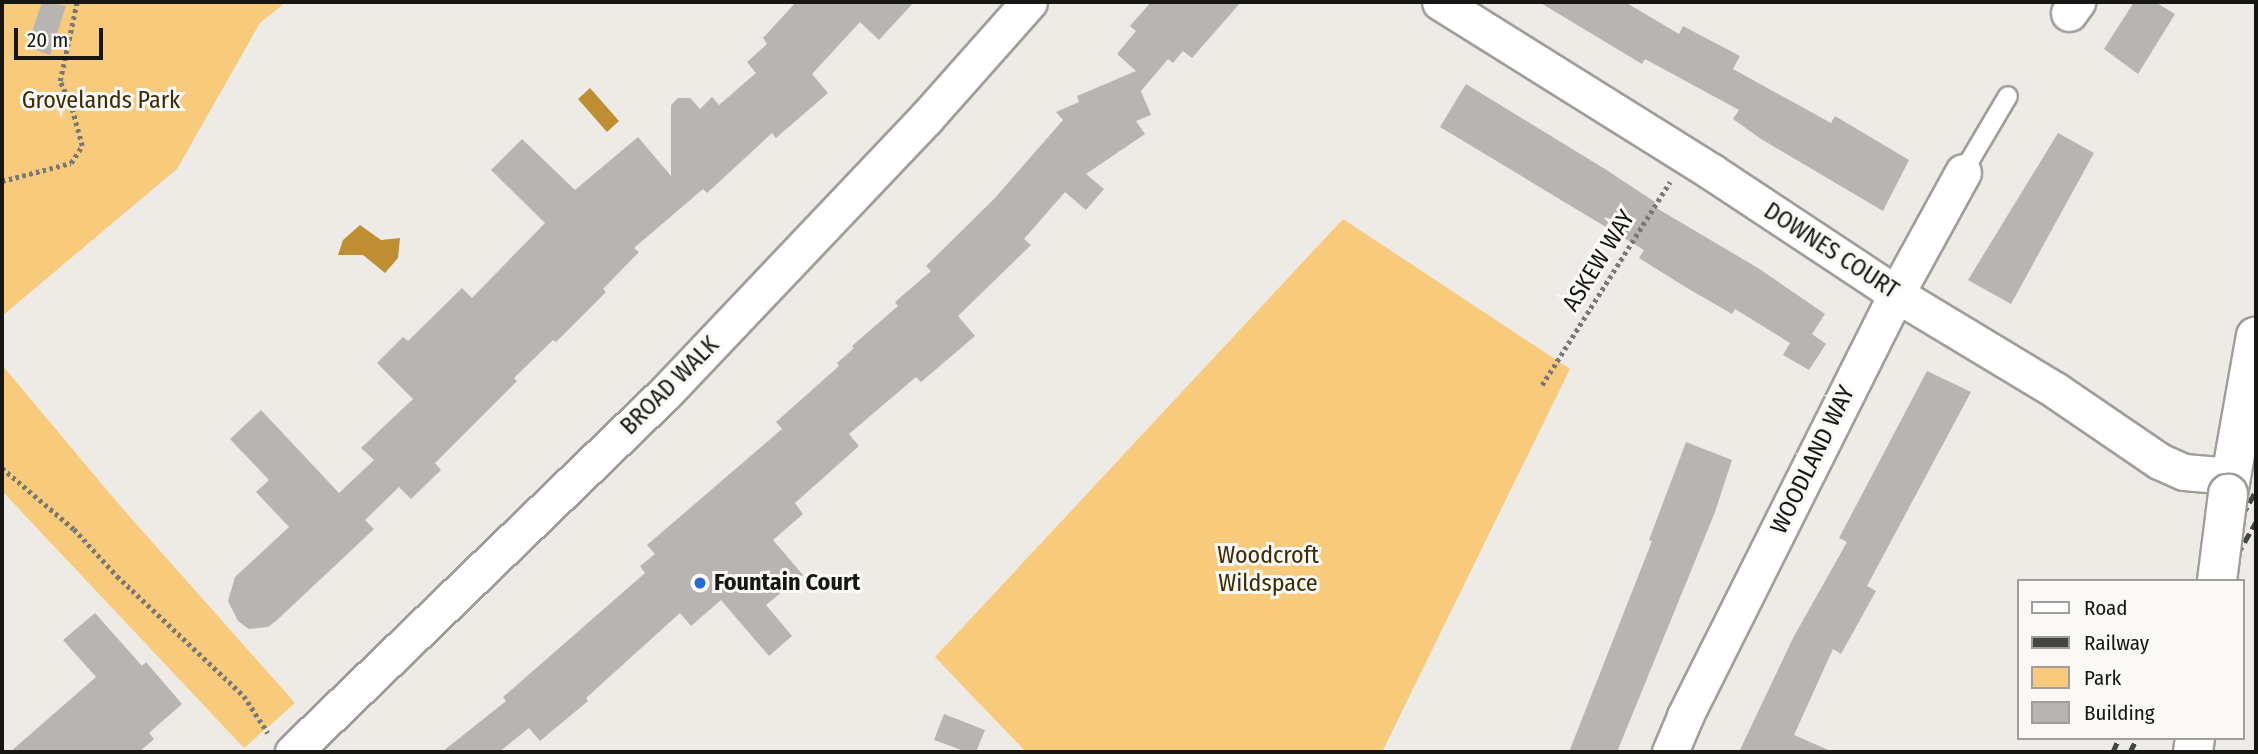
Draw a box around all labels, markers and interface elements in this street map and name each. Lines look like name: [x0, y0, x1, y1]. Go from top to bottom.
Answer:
scale bar: [18, 14, 107, 58]
text: 20 m: [27, 27, 68, 53]
park label: Grovelands Park: [22, 87, 180, 115]
street label: DOWNES COURT: [1758, 197, 1904, 305]
street label: ASKEW WAY: [1557, 205, 1641, 317]
street label: BROAD WALK: [615, 331, 725, 441]
street label: WOODLAND WAY: [1765, 381, 1861, 539]
park label: Woodcroft Wildspace: [1217, 542, 1319, 598]
place label: Fountain Court: [714, 569, 860, 597]
marker: Fountain Court: [692, 575, 708, 591]
legend: [2016, 579, 2244, 740]
text: Road: [2084, 595, 2128, 621]
text: Railway: [2084, 630, 2149, 656]
text: Park: [2084, 665, 2121, 691]
text: Building: [2084, 700, 2155, 726]

